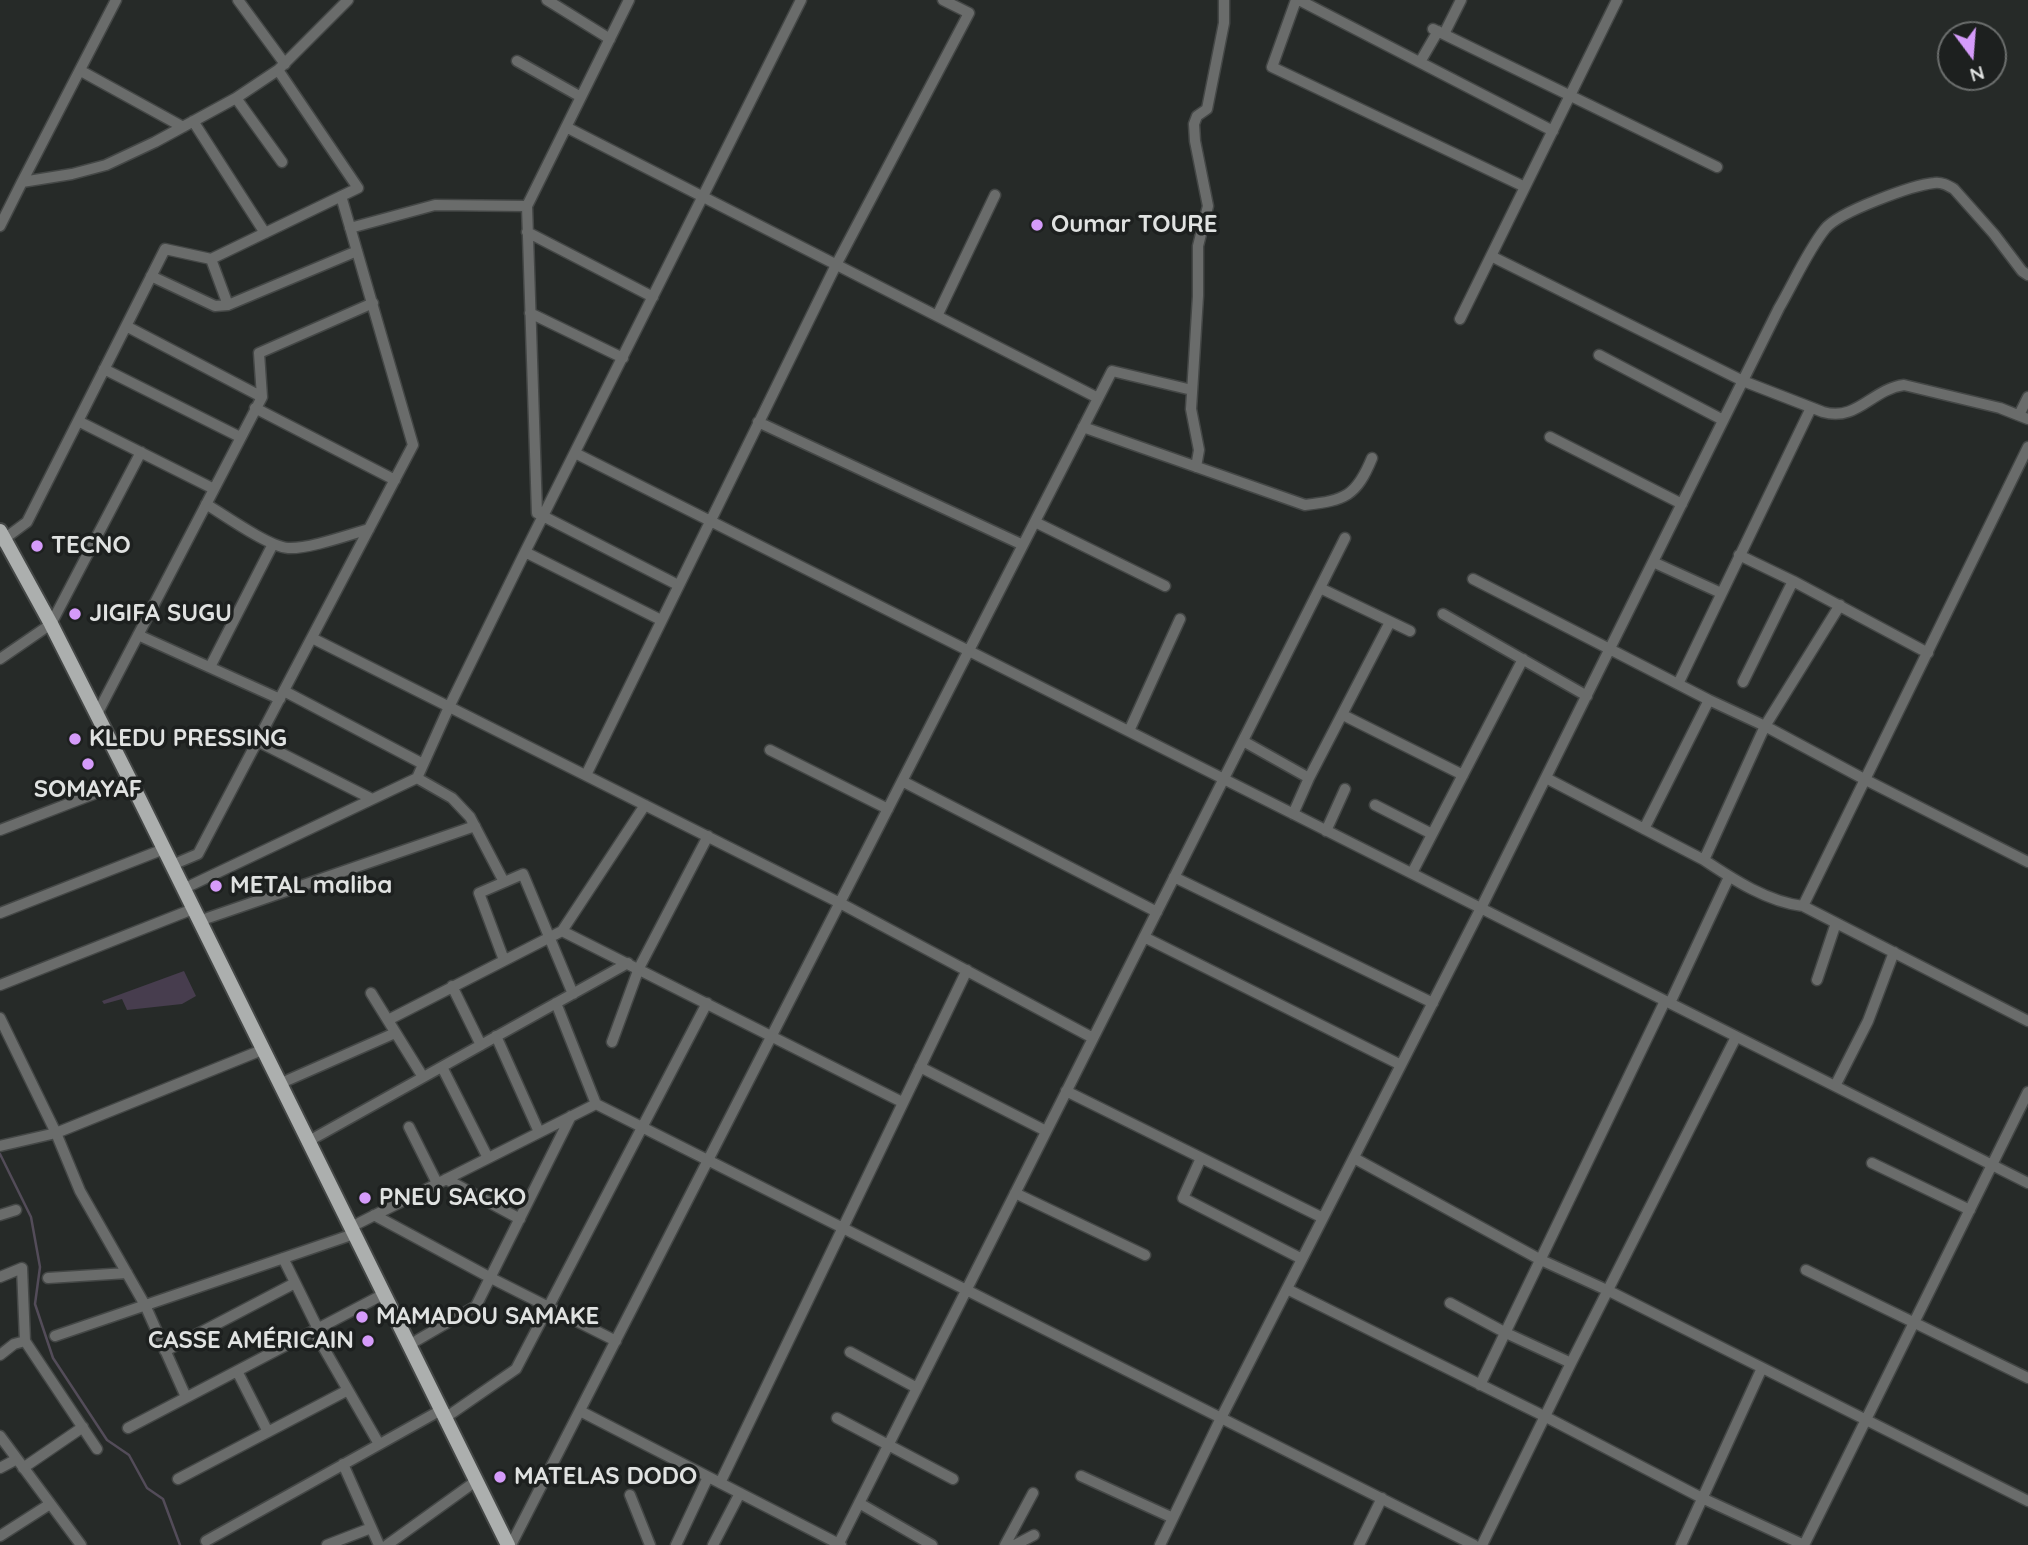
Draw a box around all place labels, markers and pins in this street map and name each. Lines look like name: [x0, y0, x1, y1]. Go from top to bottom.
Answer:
place label: Oumar TOURE: [1051, 211, 1218, 239]
marker: Oumar TOURE: [1029, 217, 1045, 233]
place label: TECNO: [51, 532, 131, 560]
marker: TECNO: [29, 538, 45, 554]
place label: JIGIFA SUGU: [89, 600, 232, 628]
marker: JIGIFA SUGU: [67, 606, 83, 622]
place label: KLEDU PRESSING: [89, 725, 287, 753]
marker: KLEDU PRESSING: [67, 731, 83, 747]
marker: SOMAYAF: [80, 756, 96, 772]
place label: SOMAYAF: [34, 776, 142, 804]
place label: METAL maliba: [230, 872, 392, 900]
marker: METAL maliba: [208, 878, 224, 894]
place label: PNEU SACKO: [379, 1184, 526, 1212]
marker: PNEU SACKO: [357, 1190, 373, 1206]
place label: MAMADOU SAMAKE: [376, 1303, 599, 1331]
marker: MAMADOU SAMAKE: [354, 1309, 370, 1325]
place label: CASSE AMÉRICAIN: [148, 1327, 354, 1355]
marker: CASSE AMÉRICAIN: [360, 1333, 376, 1349]
place label: MATELAS DODO: [514, 1463, 697, 1491]
marker: MATELAS DODO: [492, 1469, 508, 1485]

